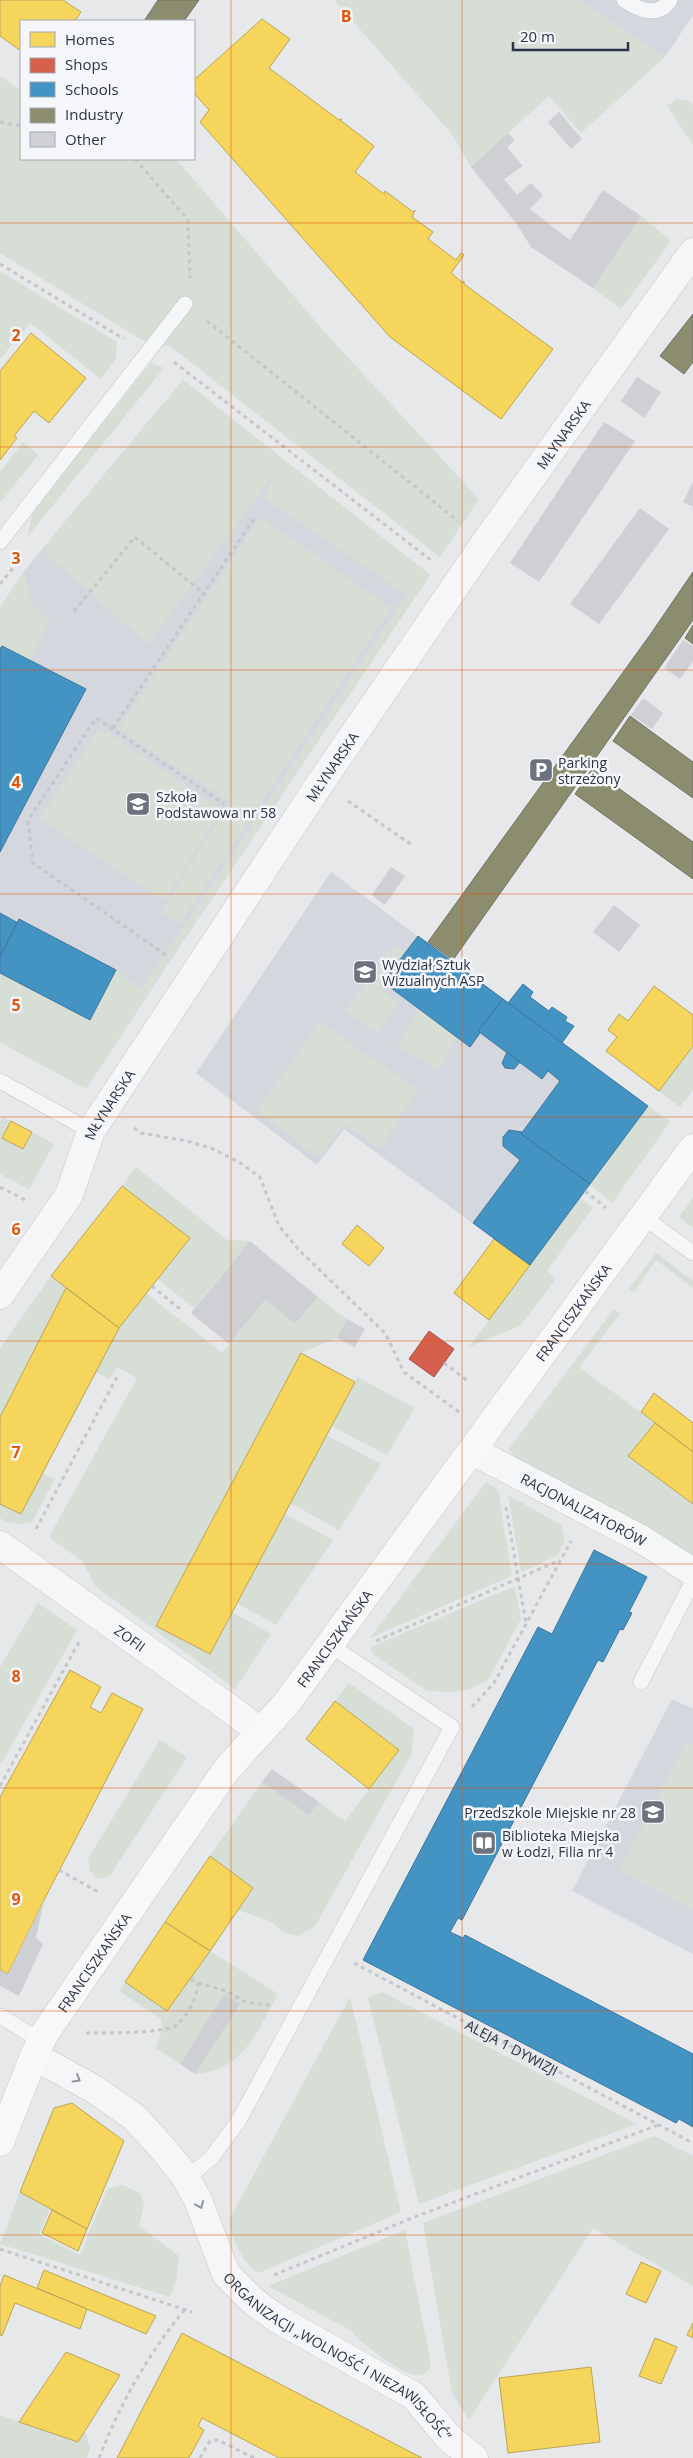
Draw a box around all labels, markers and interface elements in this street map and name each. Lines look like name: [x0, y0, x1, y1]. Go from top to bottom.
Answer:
text: B: [341, 5, 351, 27]
legend: [20, 20, 195, 160]
scale bar: [513, 20, 628, 52]
text: 20 m: [520, 26, 555, 46]
text: Homes: [65, 29, 115, 49]
text: Shops: [65, 54, 108, 74]
text: Schools: [65, 79, 119, 99]
text: Industry: [65, 104, 123, 124]
text: Other: [65, 129, 106, 149]
text: 2: [11, 324, 21, 346]
street label: MŁYNARSKA: [532, 395, 594, 472]
text: 3: [11, 547, 21, 569]
street label: MŁYNARSKA: [301, 728, 362, 805]
place label: Parking strzeżony: [558, 753, 621, 788]
parking icon: Parking strzeżony: [528, 757, 554, 783]
text: 4: [11, 771, 21, 793]
place label: Szkoła Podstawowa nr 58: [156, 787, 276, 822]
school or university icon: Szkoła Podstawowa nr 58: [125, 791, 151, 817]
place label: Wydział Sztuk Wizualnych ASP: [382, 955, 484, 990]
school or university icon: Wydział Sztuk Wizualnych ASP: [352, 959, 378, 985]
text: 5: [11, 994, 21, 1016]
street label: MŁYNARSKA: [79, 1065, 139, 1142]
text: 6: [11, 1218, 21, 1240]
street label: FRANCISZKAŃSKA: [531, 1259, 615, 1365]
text: 7: [11, 1441, 21, 1463]
street label: RACJONALIZATORÓW: [517, 1468, 650, 1550]
street label: FRANCISZKAŃSKA: [292, 1585, 376, 1691]
street label: ZOFII: [111, 1620, 150, 1655]
text: 8: [11, 1665, 21, 1687]
school or university icon: Przedszkole Miejskie nr 28: [640, 1799, 666, 1825]
place label: Przedszkole Miejskie nr 28: [464, 1803, 636, 1822]
place label: Biblioteka Miejska w Łodzi, Filia nr 4: [502, 1826, 620, 1861]
library icon: Biblioteka Miejska w Łodzi, Filia nr 4: [471, 1830, 497, 1856]
text: 9: [11, 1888, 21, 1910]
street label: FRANCISZKAŃSKA: [53, 1909, 135, 2016]
street label: ALEJA 1 DYWIZJI: [462, 2015, 562, 2079]
one-way arrow: [71, 2072, 80, 2082]
one-way arrow: [194, 2201, 204, 2209]
street label: ORGANIZACJI „WOLNOŚĆ I NIEZAWISŁOŚĆ”: [220, 2268, 456, 2444]

